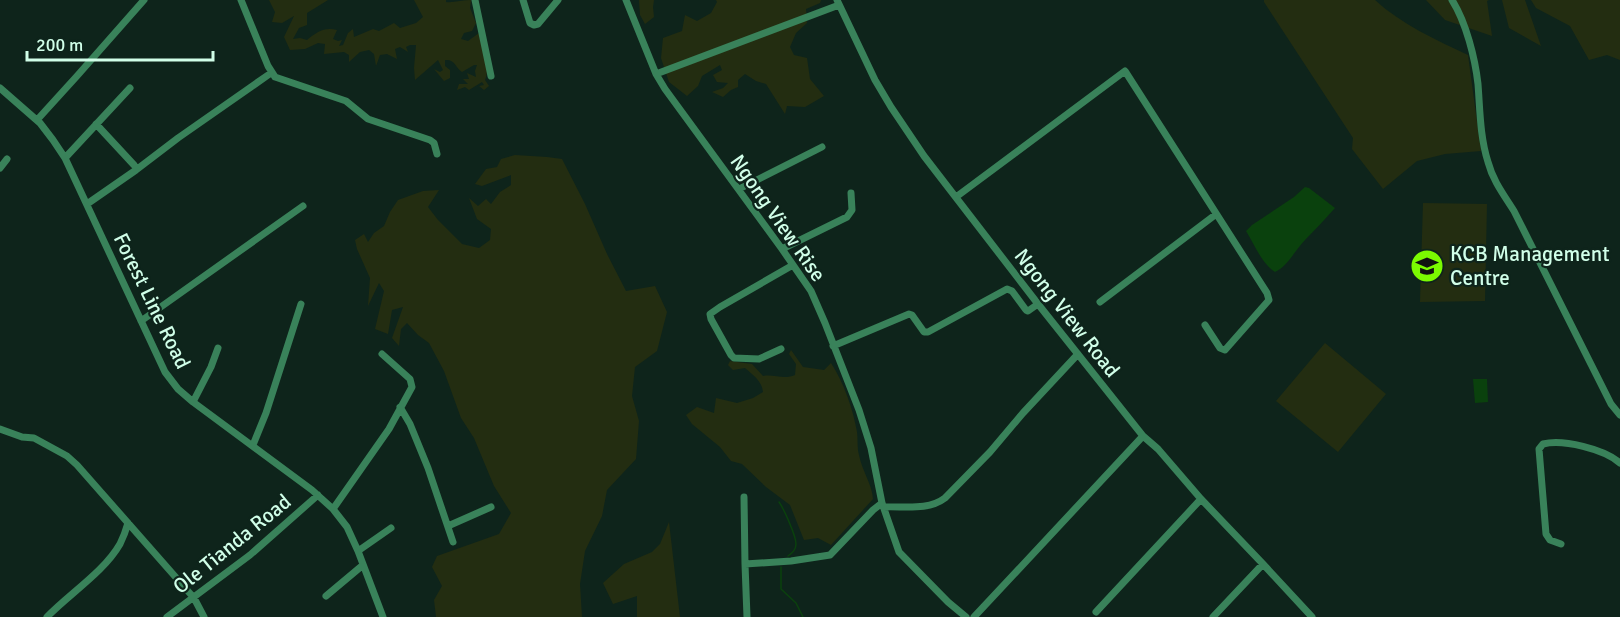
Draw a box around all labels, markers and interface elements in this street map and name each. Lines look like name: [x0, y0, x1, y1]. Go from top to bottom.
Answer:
scale bar: [27, 24, 213, 62]
text: 200 m: [36, 34, 83, 56]
street label: Ngong View Rise: [725, 149, 831, 287]
street label: Forest Line Road: [108, 229, 196, 373]
place label: KCB Management Centre: [1450, 241, 1610, 291]
street label: Ngong View Road: [1009, 243, 1125, 383]
school or university icon: KCB Management Centre: [1409, 248, 1445, 284]
street label: Ole Tianda Road: [168, 488, 296, 600]

